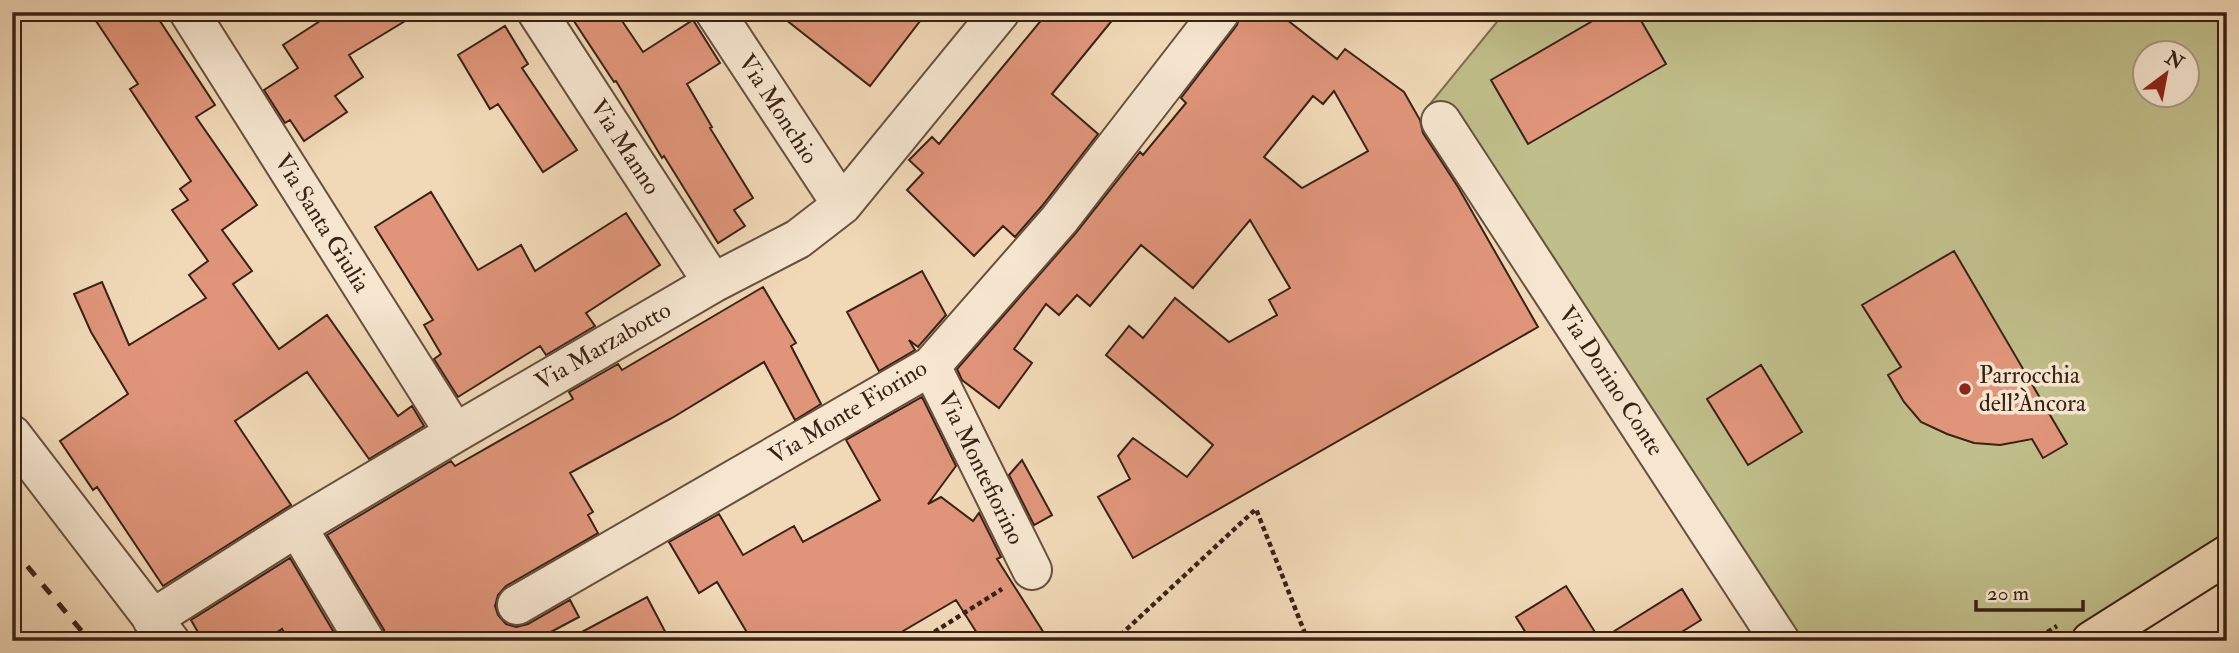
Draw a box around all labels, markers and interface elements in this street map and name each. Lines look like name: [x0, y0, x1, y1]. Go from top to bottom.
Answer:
north arrow: [2130, 38, 2200, 108]
text: N: [2160, 45, 2189, 76]
street label: Via Monchio: [731, 48, 825, 170]
street label: Via Manno: [583, 94, 667, 200]
street label: Via Santa Giulia: [267, 148, 378, 299]
street label: Via Marzabotto: [529, 295, 677, 397]
street label: Via Dorino Conte: [1551, 300, 1671, 462]
street label: Via Monte Fiorino: [763, 352, 933, 472]
place label: Parrocchia dell'Àncora: [1979, 360, 2087, 419]
marker: Parrocchia dell'Àncora: [1957, 381, 1973, 397]
street label: Via Montefiorino: [931, 386, 1031, 550]
scale bar: [1976, 569, 2083, 613]
text: 20 m: [1987, 580, 2029, 607]

